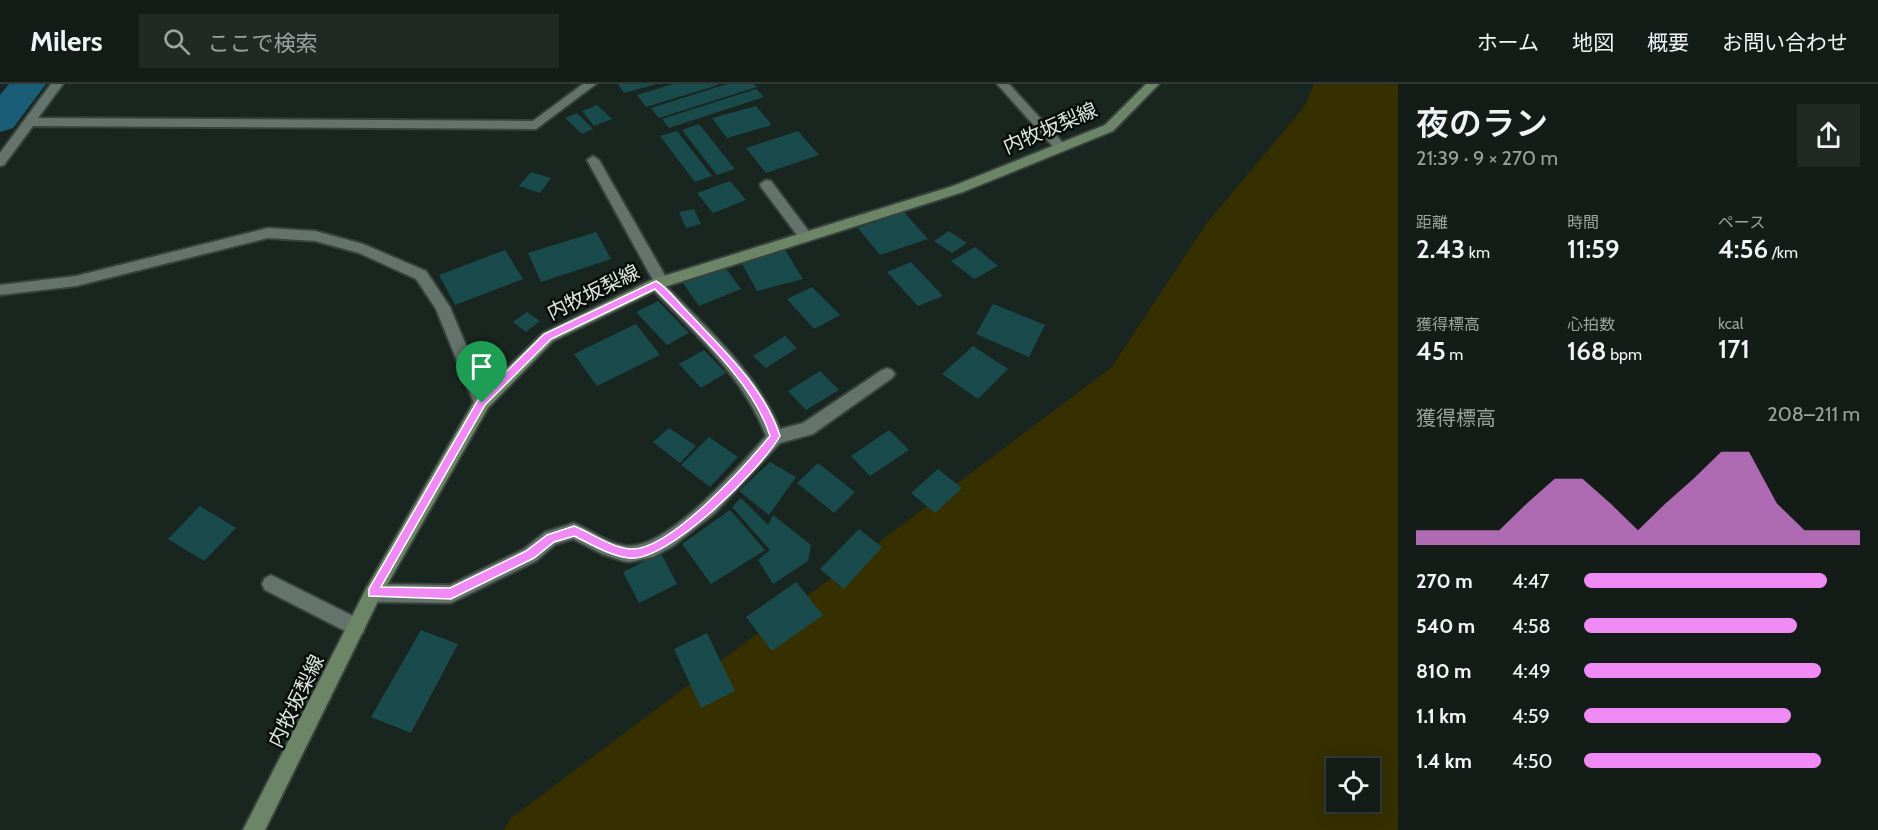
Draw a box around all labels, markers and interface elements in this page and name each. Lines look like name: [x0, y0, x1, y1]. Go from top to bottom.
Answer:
search box: [139, 14, 559, 68]
text: Milers: [30, 24, 103, 58]
icon: search: [160, 25, 193, 58]
text: ここで検索: [208, 30, 318, 57]
text: ホーム: [1477, 30, 1539, 55]
text: 地図: [1572, 30, 1614, 55]
text: 概要: [1647, 30, 1689, 55]
text: お問い合わせ: [1722, 30, 1848, 55]
street label: 内牧坂梨線: [999, 97, 1101, 159]
text: 夜のラン: [1416, 103, 1548, 143]
button: share: [1797, 104, 1860, 167]
text: 21:39 · 9 × 270 m: [1416, 146, 1558, 170]
text: 距離: [1416, 213, 1448, 232]
text: 時間: [1567, 213, 1599, 232]
text: ペース: [1718, 213, 1765, 232]
text: 2.43: [1416, 233, 1465, 265]
text: 11:59: [1567, 233, 1620, 265]
text: 4:56: [1718, 233, 1768, 265]
text: km: [1465, 243, 1490, 262]
text: /km: [1768, 243, 1798, 262]
street label: 内牧坂梨線: [543, 259, 643, 325]
text: kcal: [1718, 314, 1744, 333]
text: 獲得標高: [1416, 315, 1480, 334]
text: 心拍数: [1567, 315, 1615, 334]
text: 171: [1718, 333, 1750, 365]
text: 45: [1416, 335, 1446, 367]
text: 168: [1567, 335, 1607, 367]
pin: [456, 341, 507, 403]
text: m: [1446, 345, 1463, 364]
text: bpm: [1607, 345, 1642, 364]
icon: arrive: [465, 350, 498, 383]
text: 208–211 m: [1767, 402, 1860, 426]
text: 獲得標高: [1416, 406, 1496, 430]
text: 270 m: [1416, 569, 1473, 593]
text: 4:47: [1512, 569, 1549, 593]
text: 540 m: [1416, 614, 1475, 638]
text: 4:58: [1512, 614, 1551, 638]
street label: 内牧坂梨線: [263, 651, 329, 751]
text: 810 m: [1416, 659, 1471, 683]
text: 4:49: [1512, 659, 1551, 683]
text: 1.1 km: [1416, 704, 1466, 728]
text: 4:59: [1512, 704, 1550, 728]
text: 1.4 km: [1416, 749, 1472, 773]
text: 4:50: [1512, 749, 1553, 773]
map controls: [1326, 758, 1380, 812]
button: locate: [1326, 758, 1380, 812]

